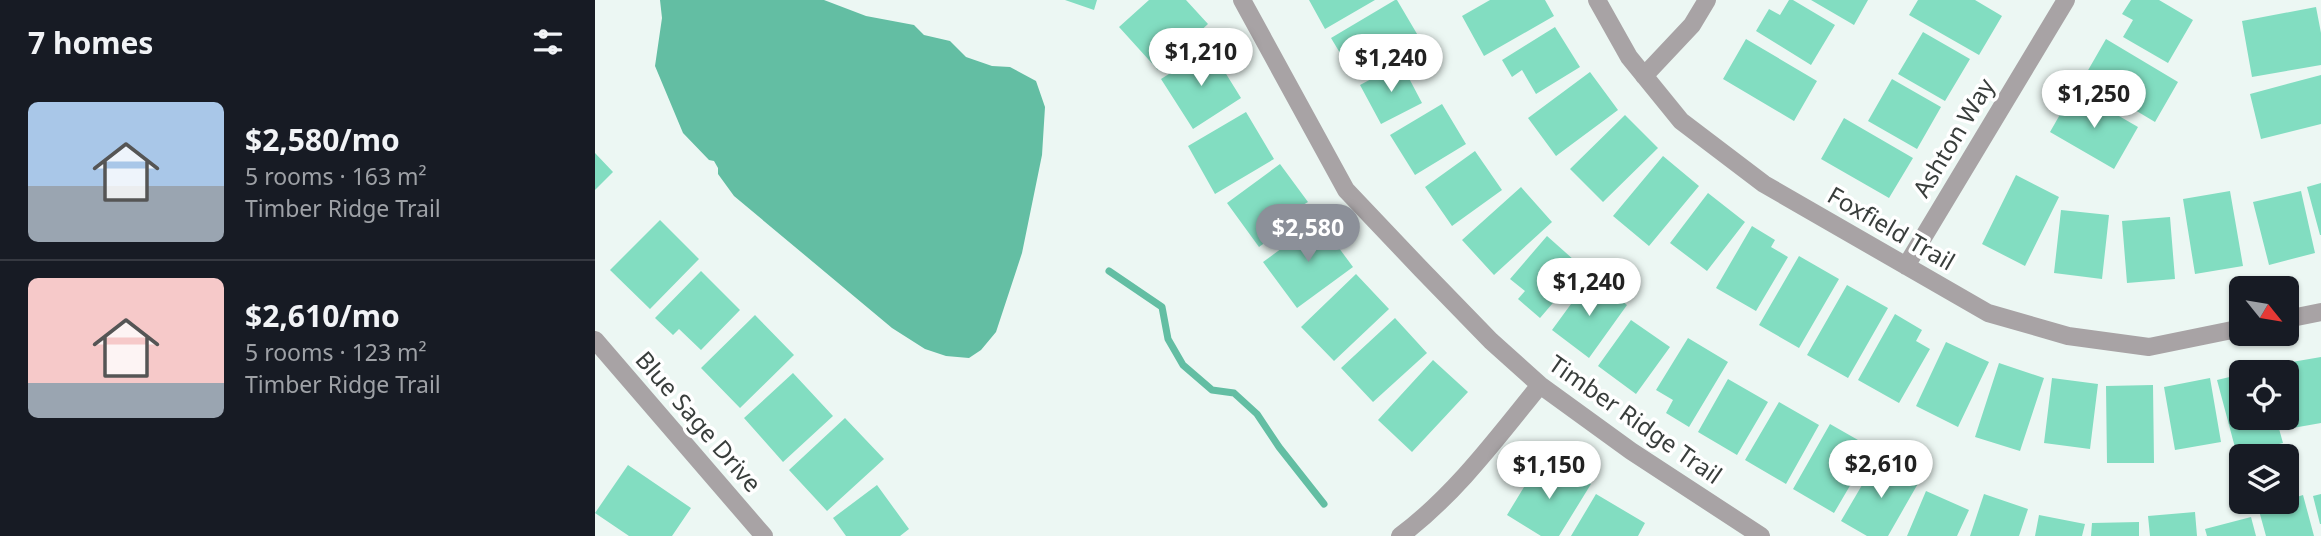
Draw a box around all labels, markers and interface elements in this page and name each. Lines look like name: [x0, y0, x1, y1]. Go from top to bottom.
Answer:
text: 7 homes: [28, 22, 153, 63]
icon: filters: [529, 23, 567, 61]
pin: $1,210: [1144, 28, 1258, 88]
pin: $1,240: [1334, 34, 1448, 94]
text: $1,210: [1165, 35, 1237, 67]
text: $1,240: [1355, 41, 1427, 73]
street label: Ashton Way: [1904, 71, 2002, 203]
pin: $1,250: [2037, 71, 2151, 130]
text: $1,250: [2058, 77, 2130, 109]
text: $2,580/mo: [245, 119, 400, 160]
icon: home: [84, 130, 168, 214]
text: 5 rooms · 163 m²: [245, 160, 427, 192]
street label: Foxfield Trail: [1822, 178, 1961, 277]
text: Timber Ridge Trail: [245, 192, 441, 224]
pin: $2,580: [1251, 204, 1365, 264]
text: $2,580: [1272, 211, 1344, 243]
pin: $1,240: [1532, 258, 1646, 318]
text: $1,240: [1553, 265, 1625, 297]
north arrow: [2229, 276, 2299, 346]
map controls: [2229, 276, 2299, 514]
text: $2,610/mo: [245, 295, 400, 336]
icon: home: [84, 306, 168, 390]
text: 5 rooms · 123 m²: [245, 336, 427, 368]
street label: Blue Sage Drive: [629, 343, 770, 499]
street label: Timber Ridge Trail: [1543, 347, 1729, 491]
button: locate: [2229, 360, 2299, 430]
text: Timber Ridge Trail: [245, 368, 441, 400]
pin: $2,610: [1824, 440, 1938, 500]
pin: $1,150: [1492, 442, 1606, 501]
button: layers: [2229, 444, 2299, 514]
text: $2,610: [1845, 447, 1917, 479]
text: $1,150: [1513, 448, 1585, 480]

